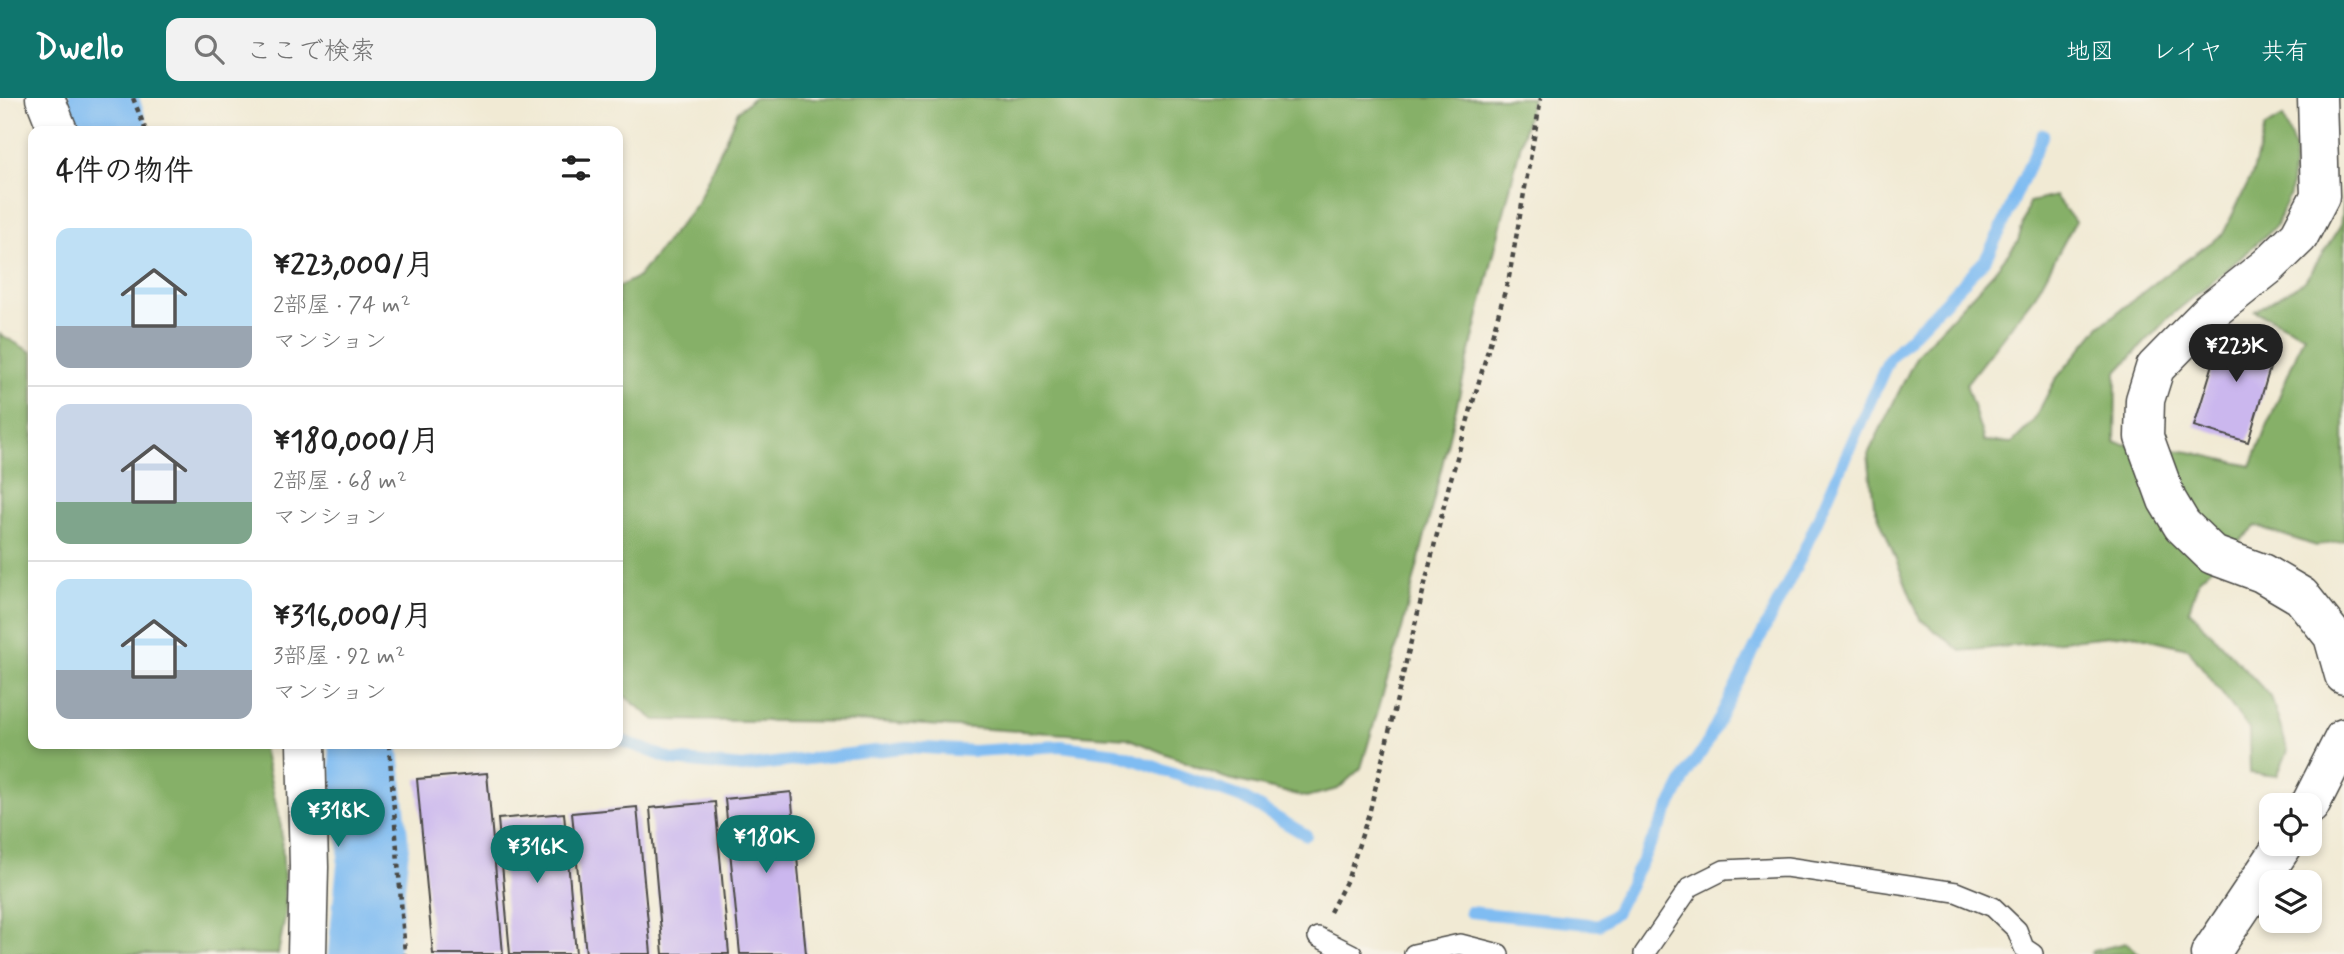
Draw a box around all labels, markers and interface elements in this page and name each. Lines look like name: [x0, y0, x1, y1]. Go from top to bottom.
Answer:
search box: [166, 18, 656, 81]
text: Dwello: [35, 27, 124, 71]
icon: search: [190, 30, 228, 68]
text: ここで検索: [246, 35, 376, 69]
text: 地図: [2066, 37, 2114, 68]
text: レイヤ: [2152, 37, 2223, 68]
text: 共有: [2261, 37, 2309, 68]
icon: filters: [557, 149, 595, 187]
text: 4件の物件: [56, 152, 193, 191]
text: ¥223,000/月: [273, 246, 435, 285]
icon: home: [112, 256, 196, 340]
text: 2部屋 · 74 m²: [273, 291, 411, 321]
pin: ¥223K: [2187, 324, 2285, 384]
text: マンション: [273, 327, 387, 357]
text: ¥223K: [2205, 332, 2267, 362]
text: ¥180,000/月: [273, 422, 440, 461]
icon: home: [112, 432, 196, 516]
text: 2部屋 · 68 m²: [273, 467, 407, 497]
text: マンション: [273, 503, 387, 533]
text: ¥316,000/月: [273, 597, 432, 636]
icon: home: [112, 607, 196, 691]
text: 3部屋 · 92 m²: [273, 642, 405, 672]
text: マンション: [273, 678, 387, 708]
pin: ¥318K: [289, 790, 387, 849]
map controls: [2259, 793, 2322, 933]
button: locate: [2259, 793, 2322, 856]
text: ¥318K: [307, 797, 369, 827]
pin: ¥180K: [717, 816, 815, 875]
text: ¥180K: [733, 823, 799, 853]
pin: ¥316K: [488, 826, 586, 885]
text: ¥316K: [507, 833, 567, 863]
button: layers: [2259, 870, 2322, 933]

